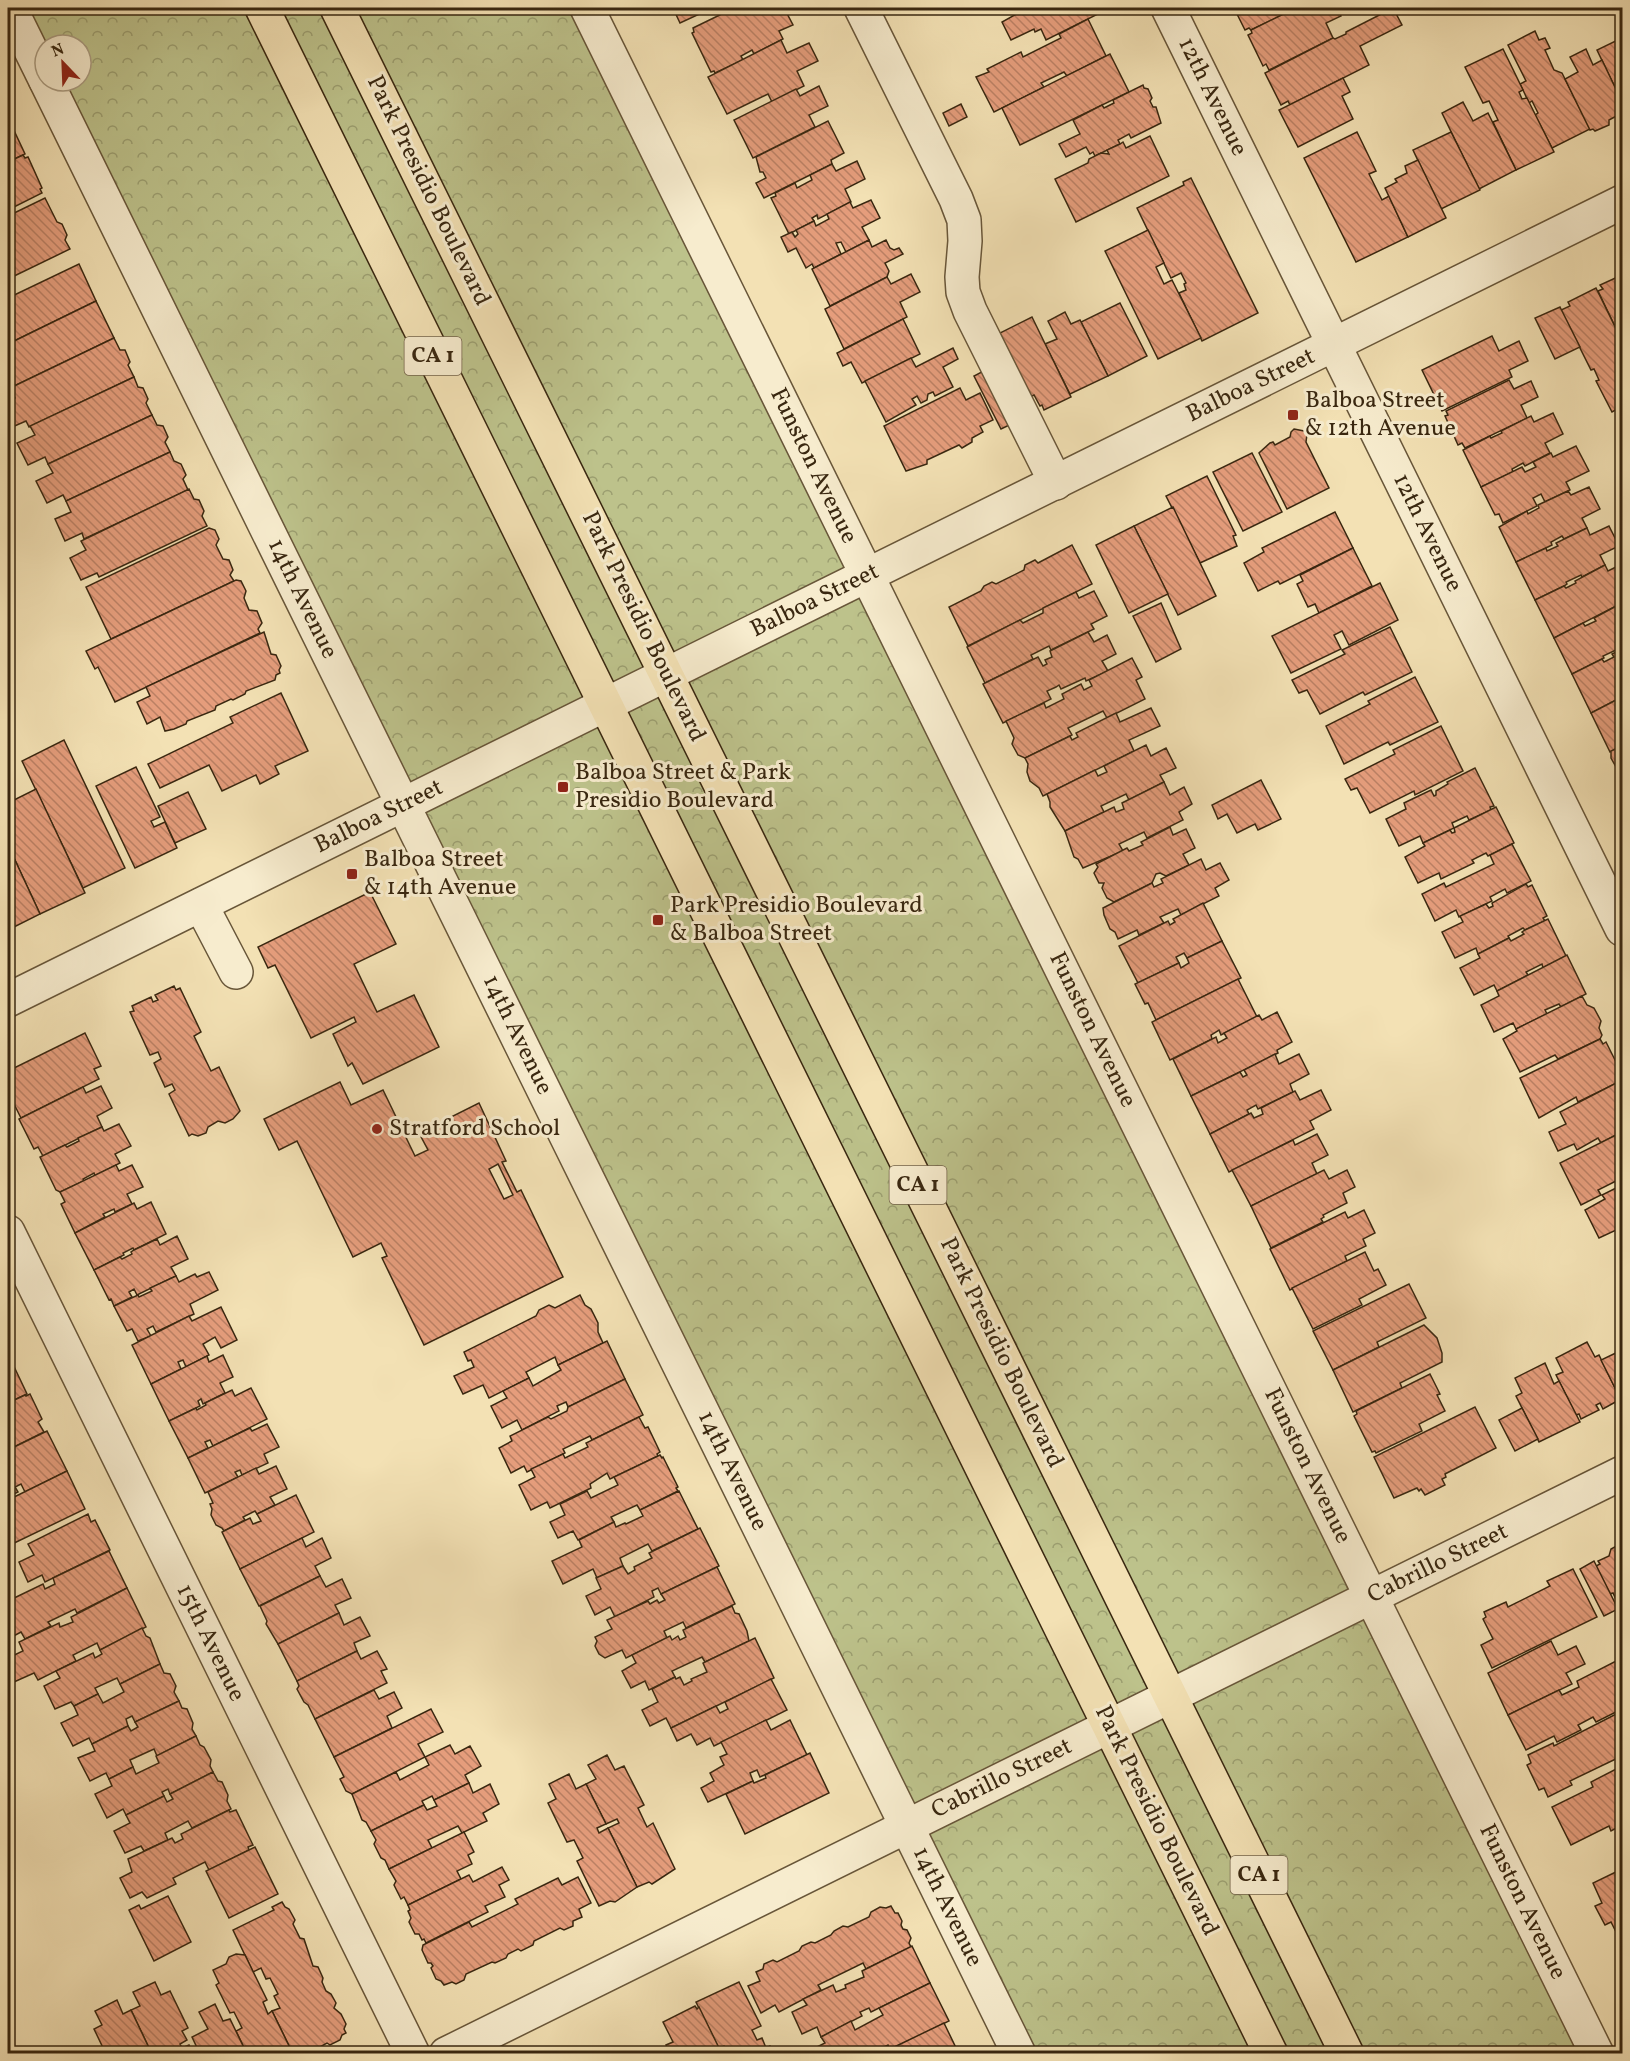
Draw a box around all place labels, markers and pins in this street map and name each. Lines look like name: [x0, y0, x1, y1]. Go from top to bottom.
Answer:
place label: Balboa Street & 12th Avenue: [1305, 384, 1456, 446]
marker: Balboa Street & 12th Avenue: [1286, 408, 1300, 422]
place label: Balboa Street & Park Presidio Boulevard: [575, 756, 791, 818]
marker: Balboa Street & Park Presidio Boulevard: [556, 780, 570, 794]
place label: Balboa Street & 14th Avenue: [364, 843, 516, 905]
marker: Balboa Street & 14th Avenue: [345, 867, 359, 881]
place label: Park Presidio Boulevard & Balboa Street: [670, 889, 923, 951]
marker: Park Presidio Boulevard & Balboa Street: [651, 913, 665, 927]
place label: Stratford School: [389, 1112, 560, 1146]
marker: Stratford School: [370, 1122, 384, 1136]

